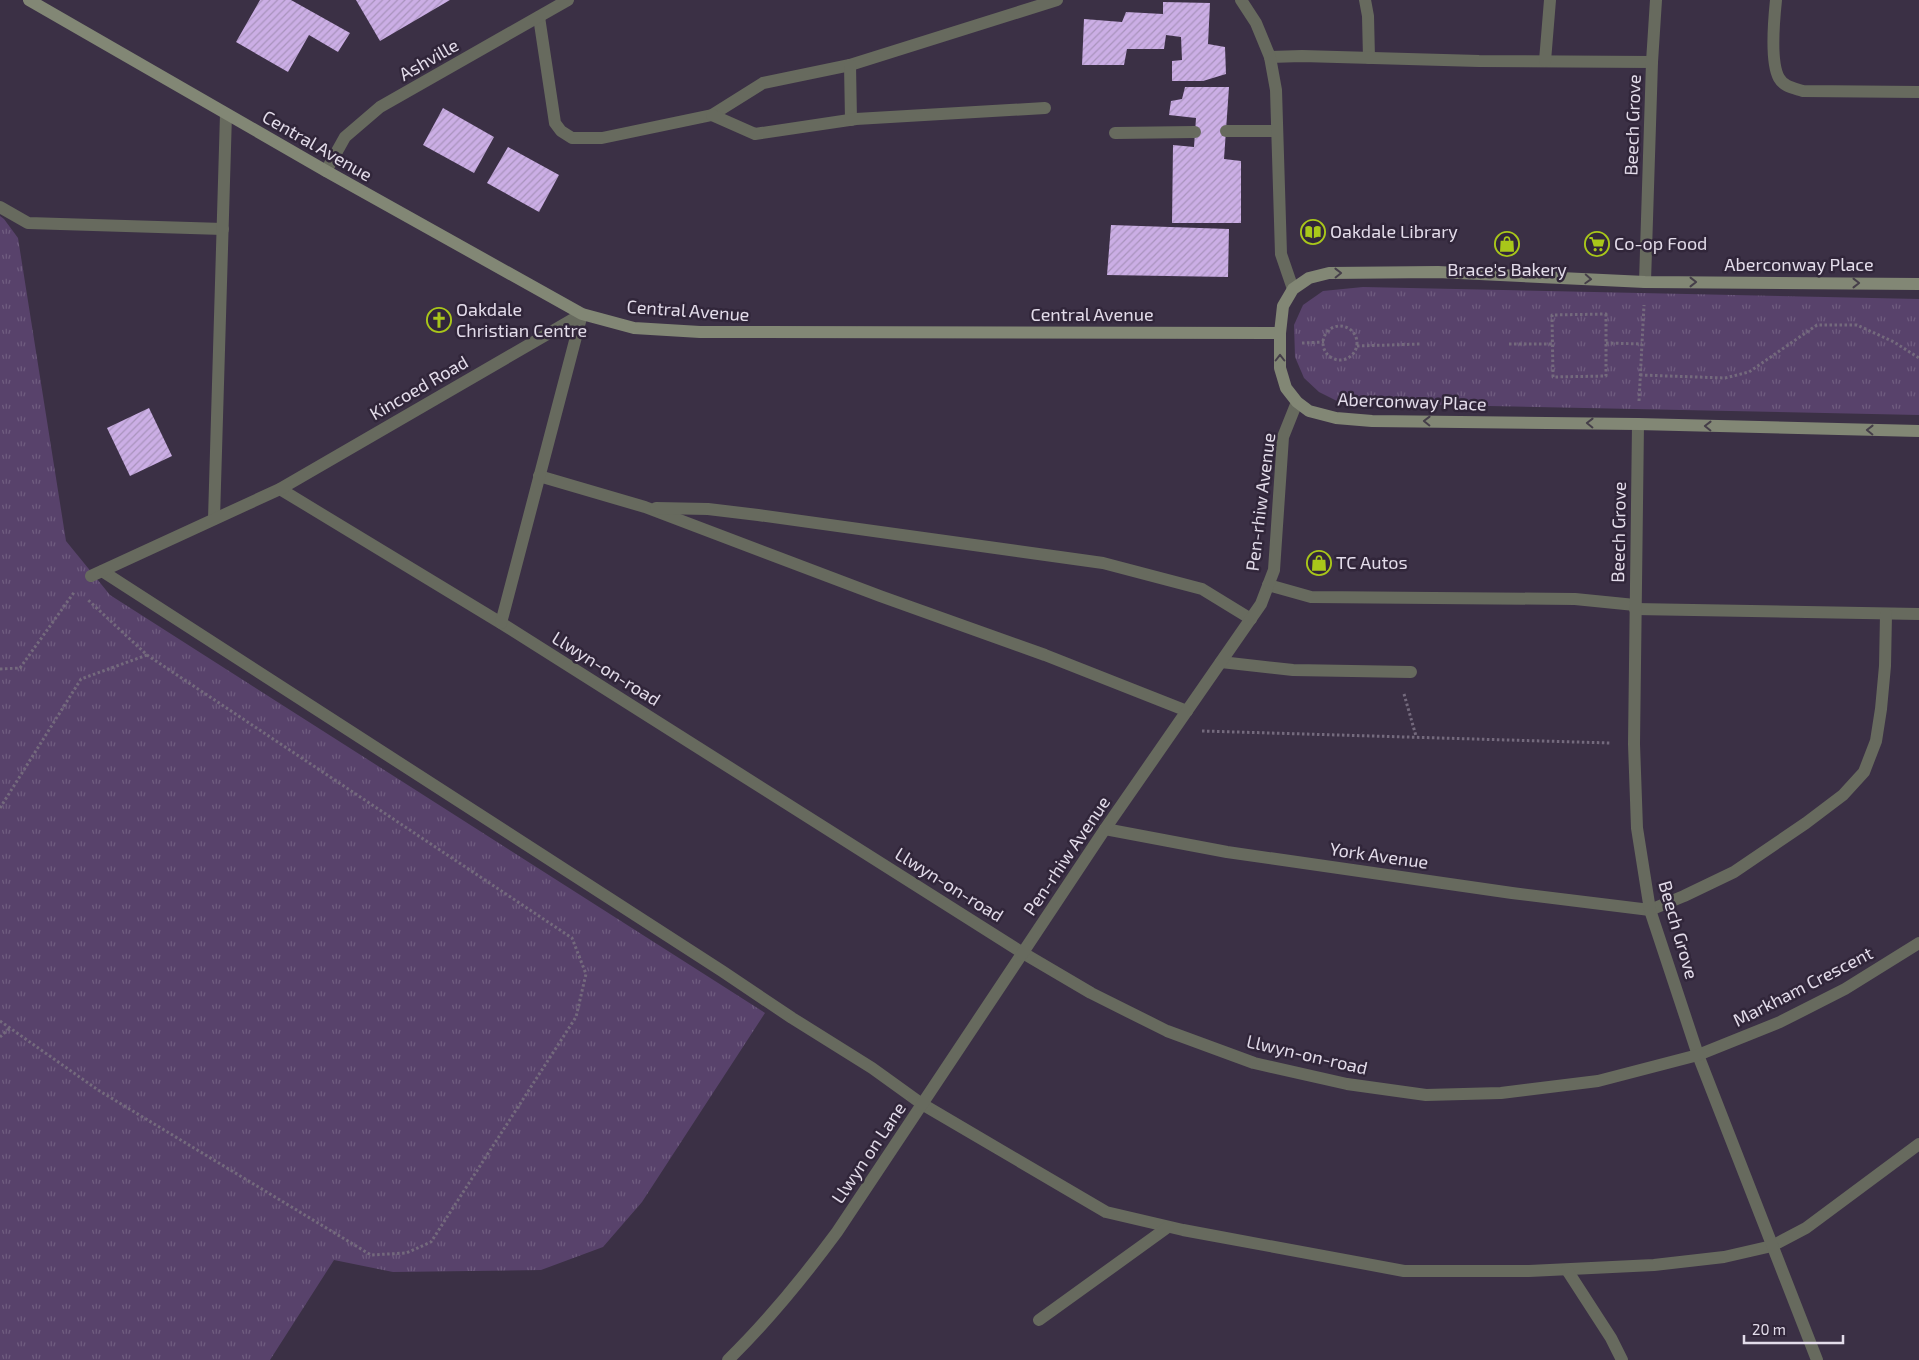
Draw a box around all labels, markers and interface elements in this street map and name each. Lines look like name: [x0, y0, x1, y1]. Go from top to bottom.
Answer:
street label: Ashville: [395, 33, 462, 85]
street label: Beech Grove: [1619, 74, 1645, 176]
street label: Central Avenue: [259, 105, 376, 185]
library icon: Oakdale Library: [1300, 219, 1326, 245]
place label: Oakdale Library: [1330, 220, 1458, 242]
shop icon: Brace's Bakery: [1494, 231, 1520, 257]
supermarket icon: Co-op Food: [1584, 231, 1610, 257]
place label: Co-op Food: [1614, 232, 1707, 254]
street label: Aberconway Place: [1724, 253, 1874, 275]
place label: Brace's Bakery: [1447, 258, 1567, 280]
one-way arrow: [1334, 268, 1342, 278]
one-way arrow: [1584, 274, 1592, 285]
one-way arrow: [1690, 277, 1698, 287]
one-way arrow: [1852, 278, 1860, 288]
street label: Central Avenue: [626, 295, 750, 325]
place label: Oakdale Christian Centre: [456, 298, 587, 341]
street label: Central Avenue: [1030, 303, 1154, 325]
church icon: Oakdale Christian Centre: [426, 307, 452, 333]
street label: Kincoed Road: [365, 350, 472, 424]
one-way arrow: [1275, 354, 1285, 362]
street label: Aberconway Place: [1337, 387, 1487, 415]
one-way arrow: [1423, 416, 1430, 426]
one-way arrow: [1585, 418, 1593, 429]
one-way arrow: [1704, 421, 1712, 431]
one-way arrow: [1866, 425, 1874, 435]
street label: Pen-rhiw Avenue: [1241, 431, 1279, 572]
street label: Beech Grove: [1606, 481, 1630, 583]
shop icon: TC Autos: [1306, 550, 1332, 576]
place label: TC Autos: [1336, 551, 1408, 573]
street label: Llwyn-on-road: [548, 626, 665, 710]
street label: Pen-rhiw Avenue: [1018, 792, 1114, 919]
street label: York Avenue: [1328, 837, 1430, 873]
street label: Llwyn-on-road: [891, 842, 1008, 926]
street label: Beech Grove: [1654, 878, 1703, 981]
street label: Markham Crescent: [1729, 941, 1876, 1031]
street label: Llwyn-on-road: [1245, 1029, 1370, 1079]
street label: Llwyn on Lane: [826, 1098, 910, 1207]
scale bar: [1744, 1312, 1843, 1344]
text: 20 m: [1752, 1320, 1786, 1338]

